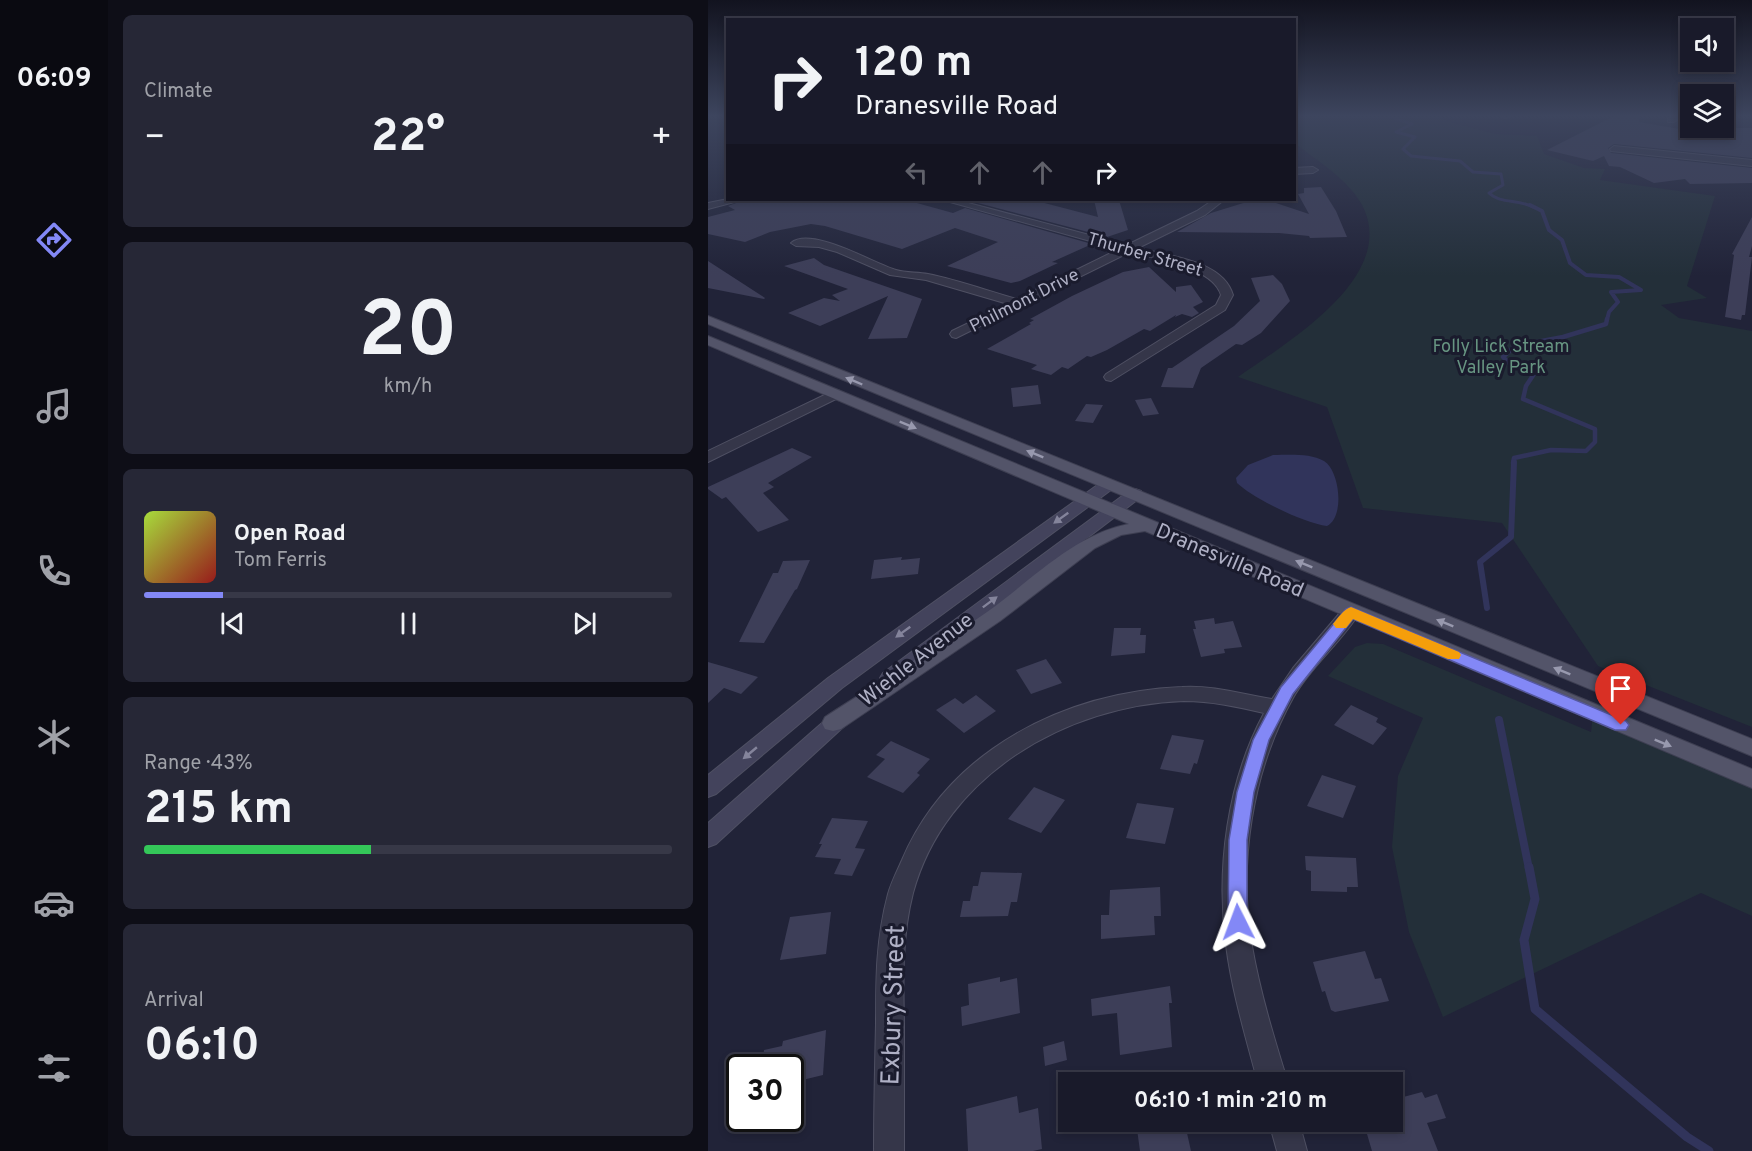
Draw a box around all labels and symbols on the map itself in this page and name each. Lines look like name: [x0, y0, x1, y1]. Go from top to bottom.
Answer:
street label: Thurber Street: [1084, 228, 1205, 283]
street label: Philmont Drive: [966, 264, 1083, 339]
park label: Folly Lick Stream Valley Park: [1432, 336, 1570, 380]
one-way arrow: [845, 376, 863, 385]
one-way arrow: [900, 420, 918, 430]
one-way arrow: [1026, 449, 1044, 458]
one-way arrow: [1054, 512, 1070, 524]
street label: Dranesville Road: [1151, 518, 1307, 605]
one-way arrow: [1295, 559, 1313, 568]
one-way arrow: [982, 596, 998, 608]
street label: Wiehle Avenue: [855, 607, 979, 713]
one-way arrow: [1436, 618, 1454, 627]
one-way arrow: [896, 626, 911, 638]
pin: [1595, 663, 1646, 725]
one-way arrow: [1552, 666, 1570, 676]
one-way arrow: [1654, 739, 1672, 748]
one-way arrow: [742, 746, 758, 759]
position arrow: [1206, 890, 1270, 954]
street label: Exbury Street: [875, 924, 914, 1086]
speed limit sign: 30: [726, 1054, 804, 1132]

